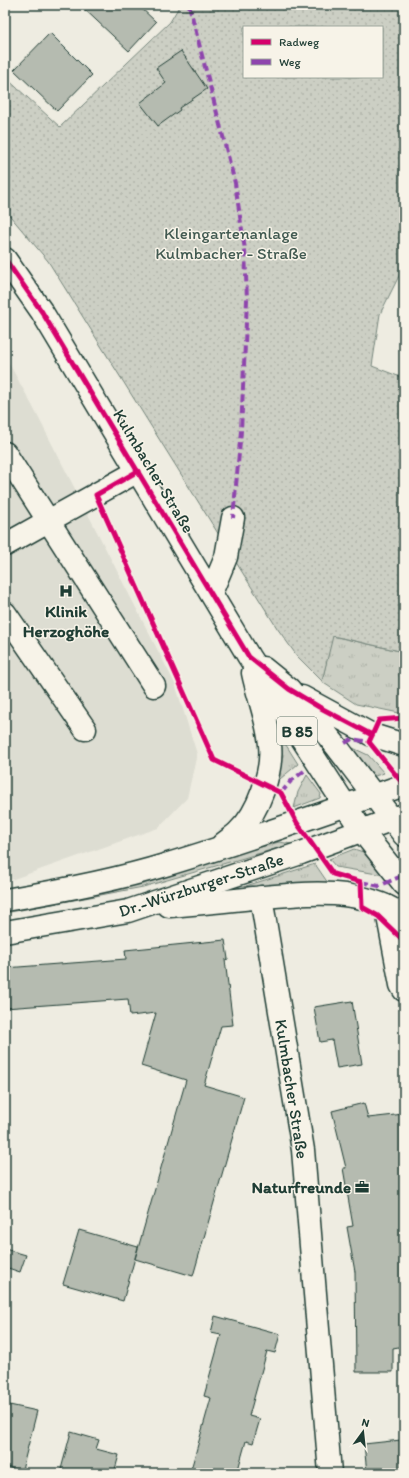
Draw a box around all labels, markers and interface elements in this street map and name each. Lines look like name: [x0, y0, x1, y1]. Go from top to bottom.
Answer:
legend: [243, 26, 383, 78]
text: Radweg: [279, 35, 320, 49]
text: Weg: [279, 55, 302, 69]
park label: Kleingartenanlage Kulmbacher - Straße: [155, 223, 307, 263]
street label: Kulmbacher Straße: [109, 405, 199, 537]
hospital icon: Klinik Herzoghöhe: [58, 583, 74, 599]
place label: Klinik Herzoghöhe: [23, 601, 109, 642]
road number: B 85: [277, 717, 317, 745]
street label: Dr.-Würzburger-Straße: [116, 849, 286, 921]
street label: Kulmbacher Straße: [271, 1018, 313, 1160]
place label: Naturfreunde: [251, 1177, 351, 1197]
office icon: Naturfreunde: [354, 1179, 370, 1195]
north arrow: [343, 1412, 383, 1452]
text: N: [360, 1416, 371, 1430]

